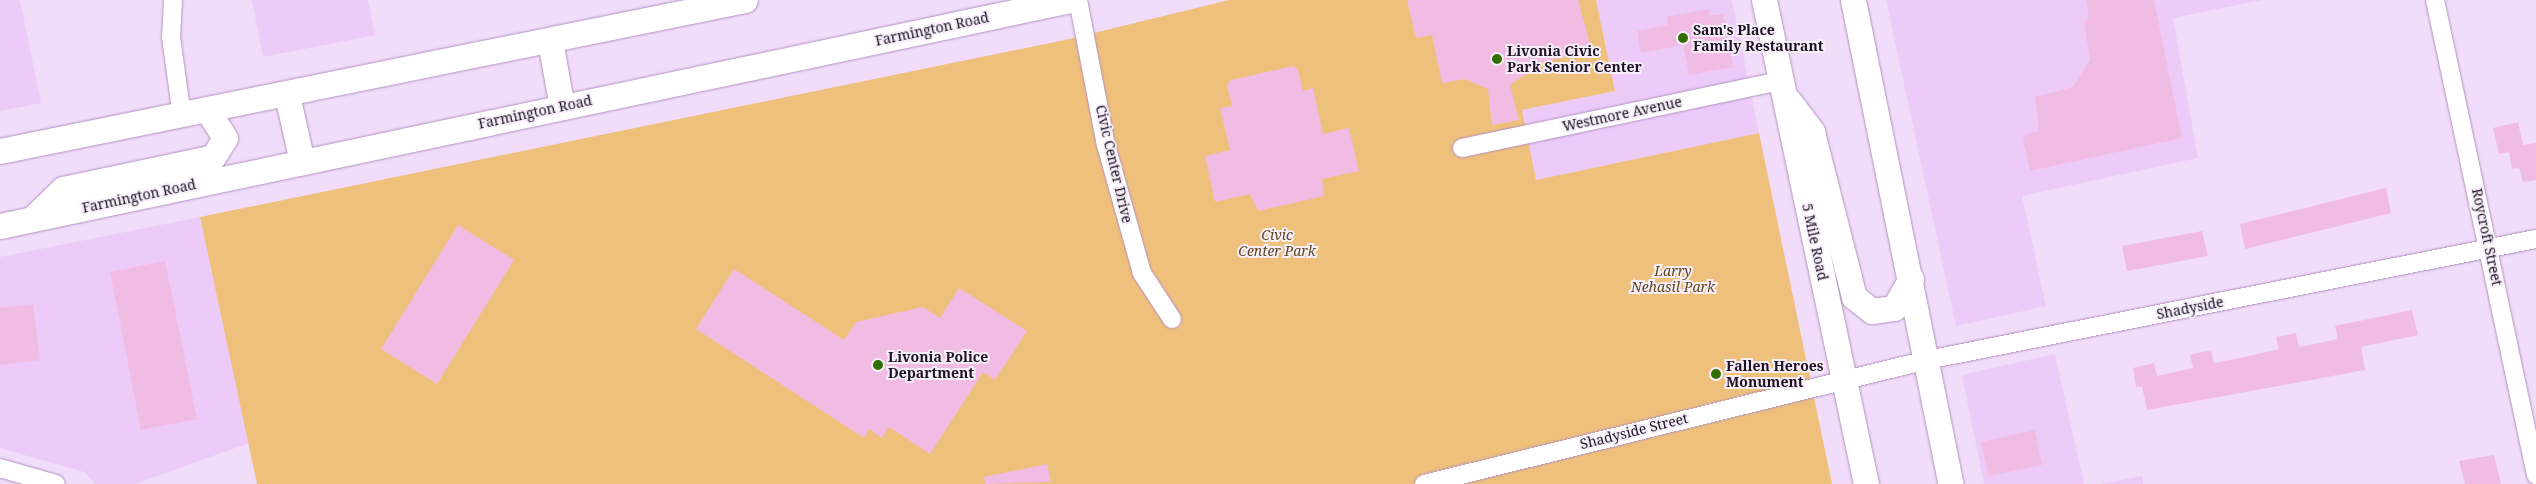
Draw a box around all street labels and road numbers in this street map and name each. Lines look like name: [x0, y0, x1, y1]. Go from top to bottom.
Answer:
street label: Farmington Road: [874, 9, 990, 49]
street label: Farmington Road: [477, 92, 593, 132]
street label: Westmore Avenue: [1561, 93, 1683, 135]
street label: Civic Center Drive: [1092, 103, 1136, 225]
street label: Farmington Road: [81, 176, 197, 216]
street label: Roycroft Street: [2468, 187, 2506, 287]
street label: 5 Mile Road: [1799, 202, 1831, 282]
street label: Shadyside: [2155, 293, 2225, 323]
street label: Shadyside Street: [1578, 409, 1690, 453]

